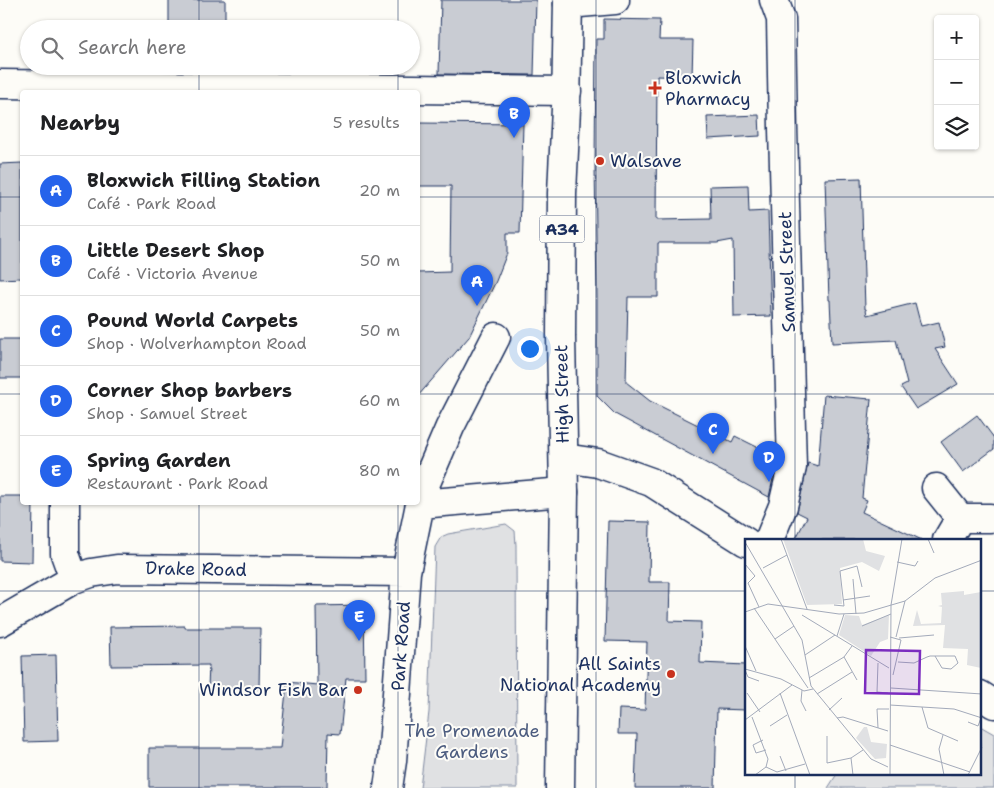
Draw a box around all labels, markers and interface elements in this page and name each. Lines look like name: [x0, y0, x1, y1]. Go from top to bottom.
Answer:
map controls: [934, 15, 979, 150]
button: +: [934, 15, 979, 60]
search box: [20, 20, 420, 75]
icon: search: [38, 34, 66, 62]
text: Search here: [78, 35, 187, 60]
button: −: [934, 60, 979, 105]
place label: Bloxwich Pharmacy: [665, 66, 751, 111]
marker: Bloxwich Pharmacy: [649, 82, 661, 94]
pin: B: [498, 97, 530, 138]
button: layers: [934, 105, 979, 150]
text: Nearby: [40, 109, 120, 137]
text: 5 results: [333, 112, 400, 133]
place label: Walsave: [610, 149, 682, 173]
marker: Walsave: [594, 155, 606, 167]
text: Bloxwich Filling Station: [87, 168, 320, 193]
text: A: [50, 180, 62, 201]
text: 20 m: [359, 180, 400, 201]
text: Café · Park Road: [87, 193, 216, 214]
street label: Samuel Street: [773, 211, 801, 333]
road number: A34: [540, 215, 584, 242]
text: Little Desert Shop: [87, 238, 264, 263]
text: B: [51, 250, 61, 271]
text: 50 m: [360, 250, 400, 271]
text: Café · Victoria Avenue: [87, 263, 258, 284]
pin: A: [461, 265, 493, 306]
text: Pound World Carpets: [87, 308, 298, 333]
text: C: [51, 320, 61, 341]
text: 50 m: [360, 320, 400, 341]
text: Shop · Wolverhampton Road: [87, 333, 307, 354]
your location: [517, 336, 543, 362]
street label: High Street: [549, 344, 575, 444]
text: Corner Shop barbers: [87, 378, 292, 403]
text: D: [50, 390, 62, 411]
text: 60 m: [359, 390, 400, 411]
text: Shop · Samuel Street: [87, 403, 247, 424]
pin: C: [697, 413, 729, 454]
pin: D: [753, 441, 785, 482]
text: Spring Garden: [87, 448, 231, 473]
text: E: [51, 460, 61, 481]
text: 80 m: [359, 460, 400, 481]
text: Restaurant · Park Road: [87, 473, 268, 494]
inset map: [745, 539, 982, 776]
street label: Drake Road: [145, 556, 247, 582]
pin: E: [343, 600, 375, 641]
street label: Park Road: [386, 600, 416, 692]
place label: All Saints National Academy: [500, 652, 661, 697]
marker: All Saints National Academy: [665, 668, 677, 680]
place label: Windsor Fish Bar: [199, 678, 348, 702]
marker: Windsor Fish Bar: [352, 684, 364, 696]
park label: The Promenade Gardens: [404, 719, 540, 764]

